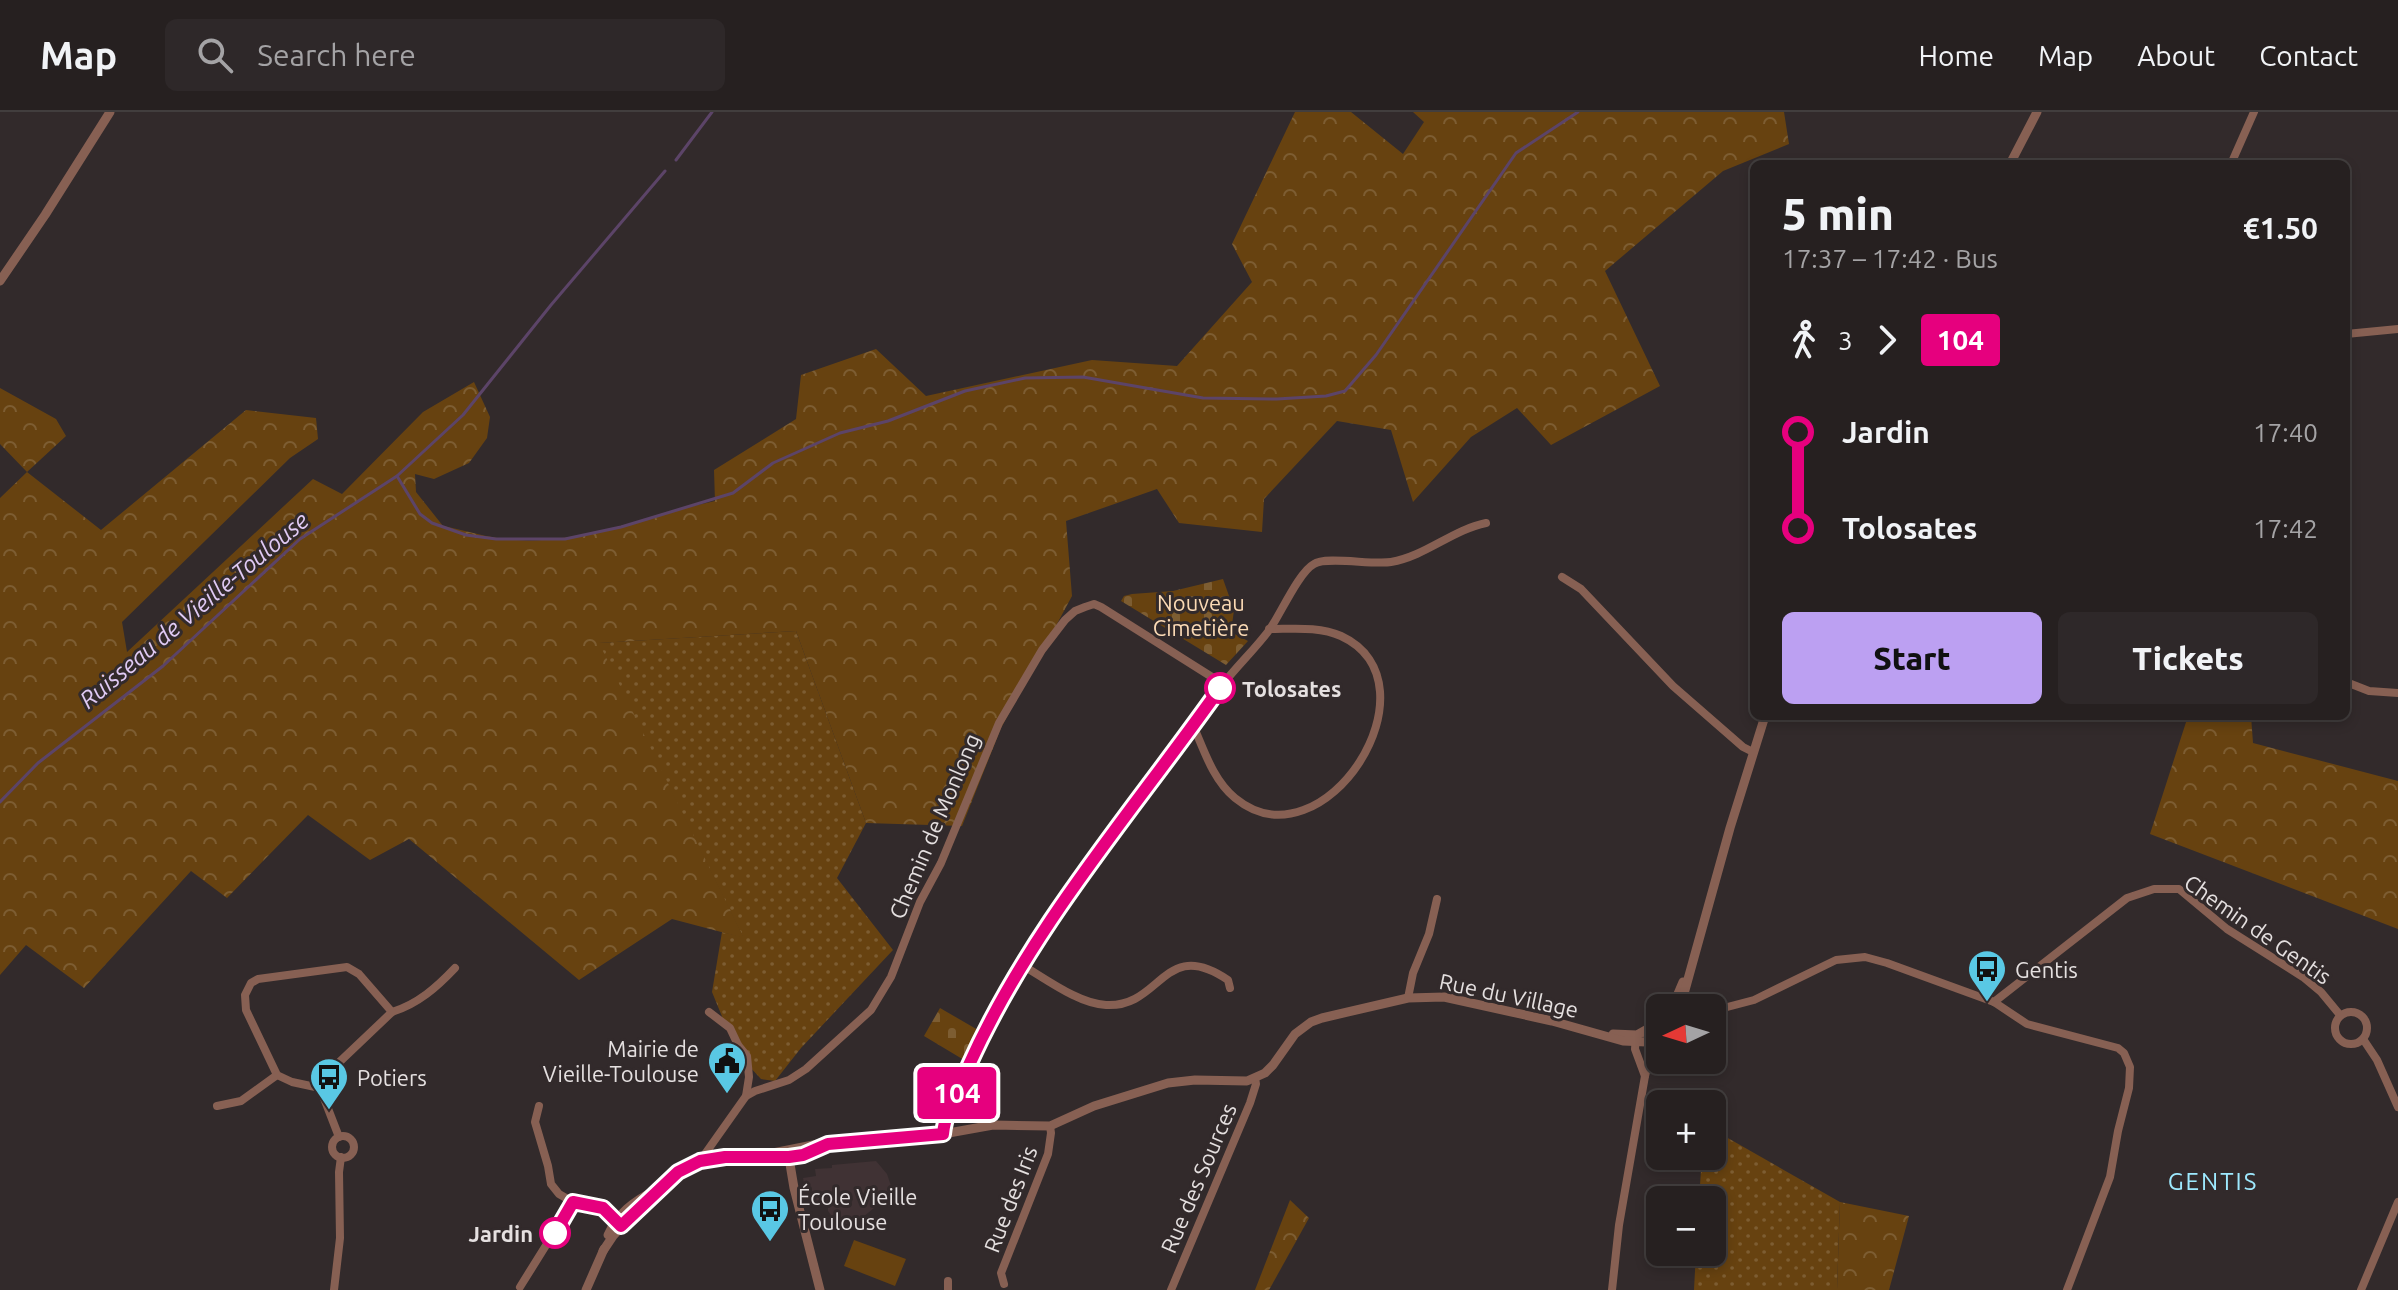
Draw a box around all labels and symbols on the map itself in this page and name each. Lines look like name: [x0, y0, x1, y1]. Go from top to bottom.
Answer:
water label: Ruisseau de Vieille-Toulouse: [74, 506, 314, 714]
park label: Nouveau Cimetière: [1153, 590, 1249, 640]
marker: Tolosates: [1205, 673, 1235, 703]
place label: Tolosates: [1242, 676, 1341, 701]
street label: Chemin de Monlong: [884, 730, 984, 922]
street label: Chemin de Gentis: [2180, 869, 2336, 989]
bus stop icon: Gentis: [1966, 948, 2008, 1003]
place label: Gentis: [2015, 957, 2078, 982]
street label: Rue du Village: [1437, 968, 1581, 1022]
north arrow: [1646, 994, 1726, 1074]
place label: Mairie de Vieille-Toulouse: [543, 1036, 699, 1086]
public building icon: Mairie de Vieille-Toulouse: [706, 1040, 748, 1095]
bus stop icon: Potiers: [308, 1056, 350, 1111]
place label: Potiers: [357, 1065, 427, 1090]
line badge: 104: [911, 1067, 1003, 1119]
street label: Rue des Sources: [1155, 1099, 1241, 1257]
street label: Rue des Iris: [978, 1142, 1042, 1256]
district label: GENTIS: [2168, 1168, 2258, 1195]
place label: École Vieille Toulouse: [798, 1183, 917, 1234]
bus stop icon: École Vieille Toulouse: [749, 1188, 791, 1243]
marker: Jardin: [540, 1218, 570, 1248]
place label: Jardin: [469, 1221, 533, 1246]

